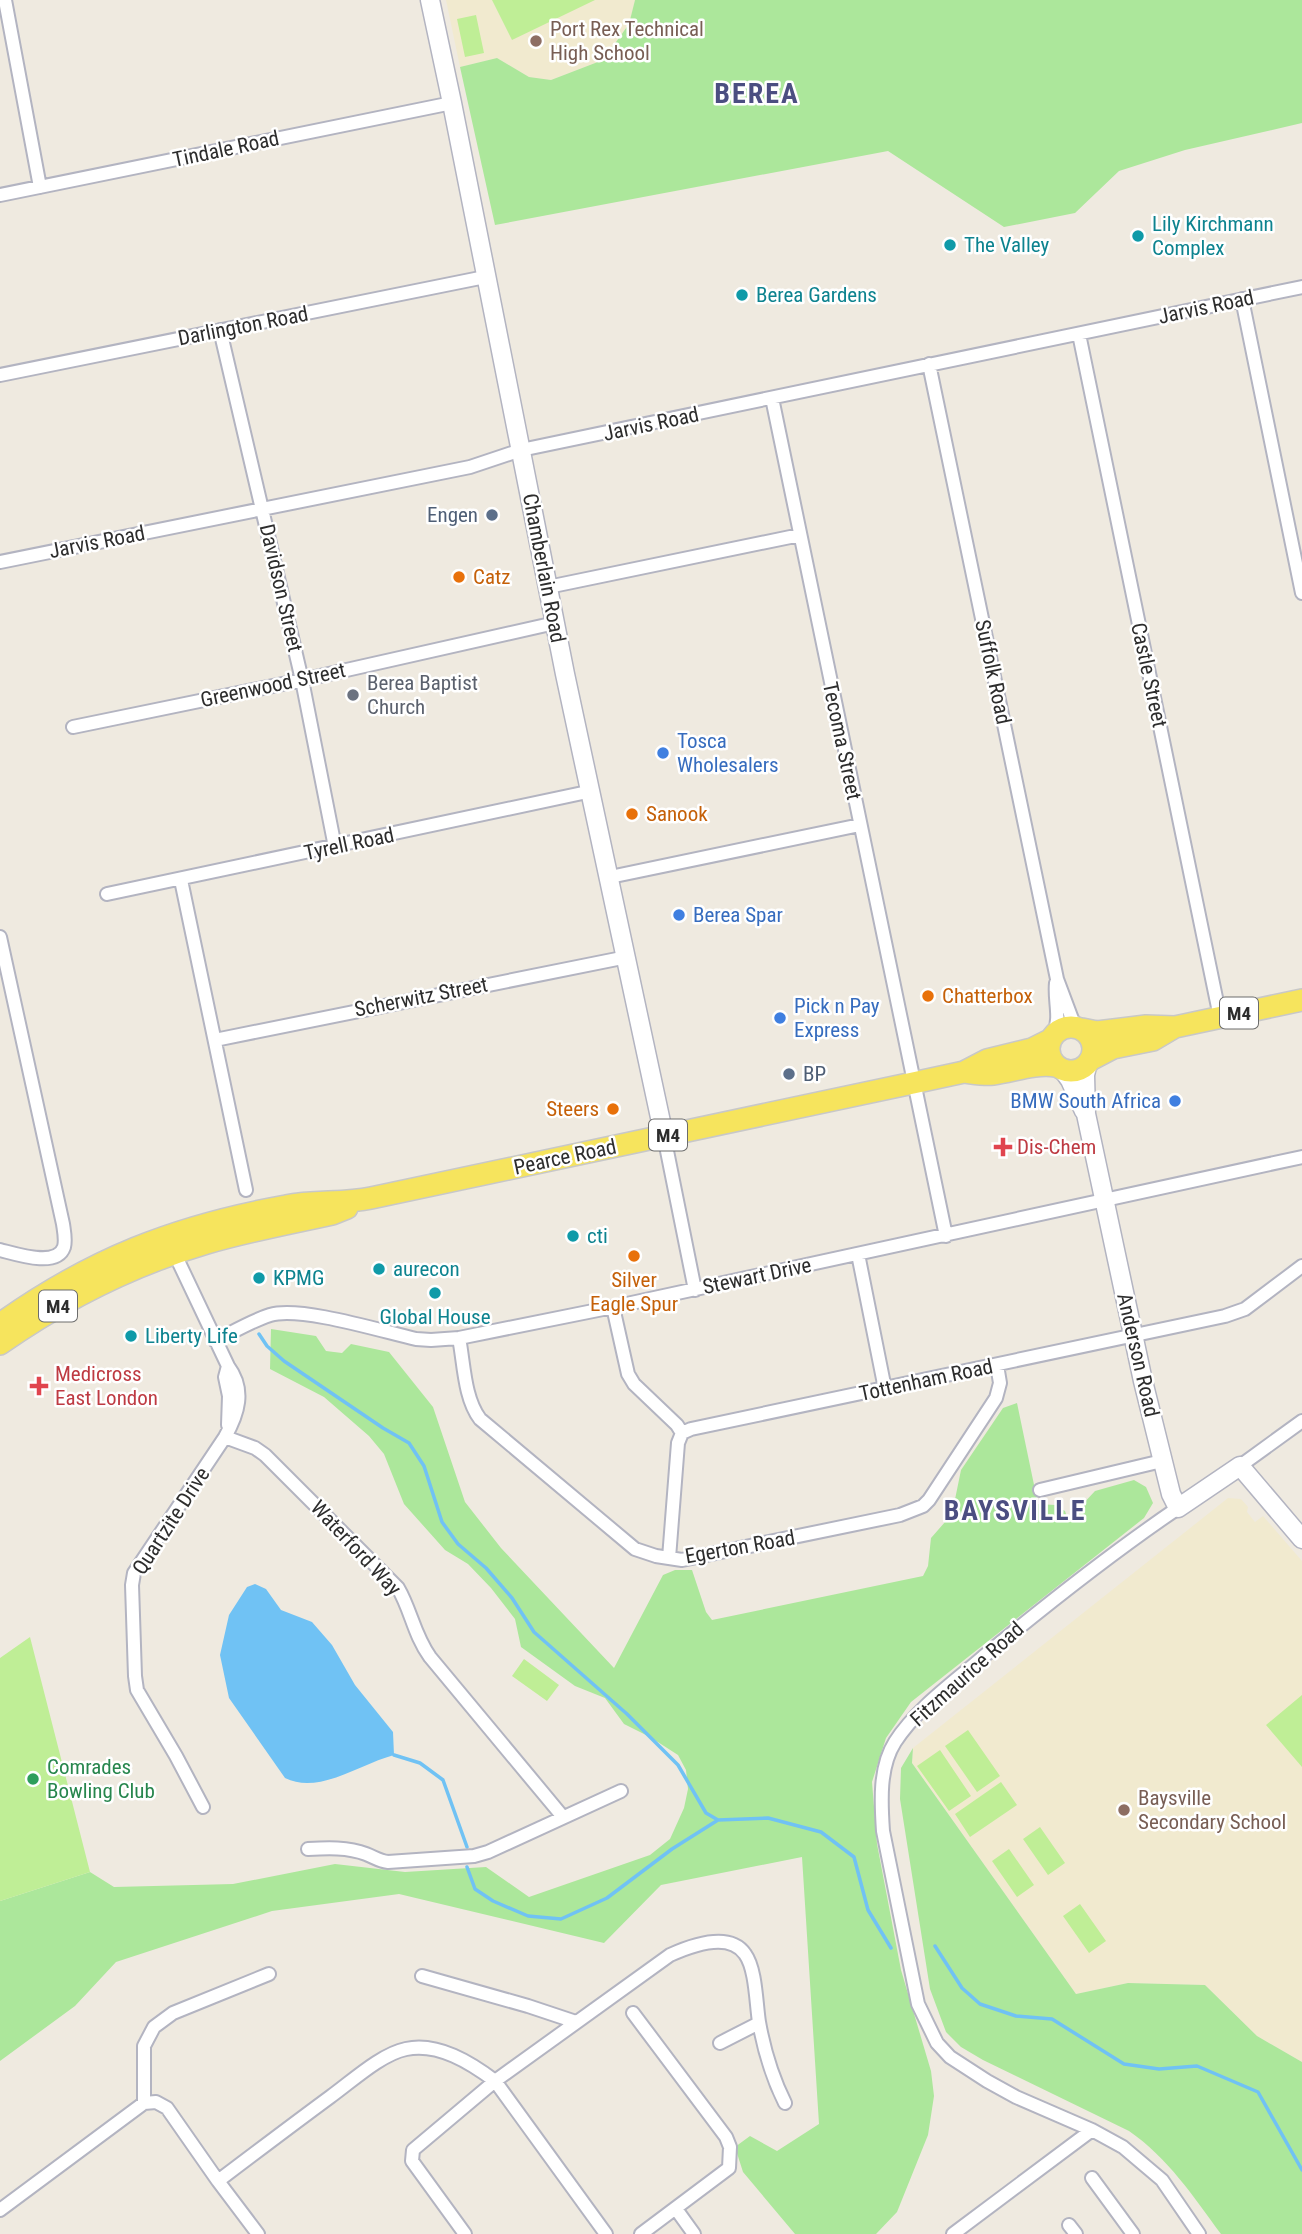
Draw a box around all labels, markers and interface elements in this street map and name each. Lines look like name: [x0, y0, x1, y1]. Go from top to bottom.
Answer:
place label: Port Rex Technical High School: [550, 17, 704, 65]
marker: Port Rex Technical High School: [528, 33, 544, 49]
district label: BEREA: [714, 77, 800, 110]
street label: Tindale Road: [171, 126, 281, 172]
place label: Lily Kirchmann Complex: [1152, 212, 1274, 260]
marker: Lily Kirchmann Complex: [1130, 228, 1146, 244]
place label: The Valley: [964, 233, 1049, 257]
marker: The Valley: [942, 237, 958, 253]
place label: Berea Gardens: [756, 283, 877, 307]
street label: Jarvis Road: [1156, 285, 1256, 329]
marker: Berea Gardens: [734, 287, 750, 303]
street label: Darlington Road: [176, 302, 310, 350]
street label: Jarvis Road: [601, 402, 701, 446]
street label: Chamberlain Road: [518, 491, 570, 645]
place label: Engen: [427, 503, 478, 527]
marker: Engen: [484, 507, 500, 523]
street label: Jarvis Road: [47, 521, 147, 563]
street label: Davidson Street: [255, 522, 307, 654]
place label: Catz: [473, 565, 510, 589]
marker: Catz: [451, 569, 467, 585]
street label: Suffolk Road: [970, 618, 1016, 726]
street label: Castle Street: [1126, 620, 1172, 730]
street label: Greenwood Street: [198, 658, 348, 712]
place label: Berea Baptist Church: [367, 671, 478, 719]
street label: Tecoma Street: [818, 680, 866, 802]
marker: Berea Baptist Church: [345, 687, 361, 703]
place label: Tosca Wholesalers: [677, 729, 779, 777]
marker: Tosca Wholesalers: [655, 745, 671, 761]
place label: Sanook: [646, 802, 708, 826]
marker: Sanook: [624, 806, 640, 822]
street label: Tyrell Road: [302, 823, 396, 865]
place label: Berea Spar: [693, 903, 783, 927]
marker: Berea Spar: [671, 907, 687, 923]
street label: Scherwitz Street: [352, 972, 490, 1022]
place label: Chatterbox: [942, 984, 1033, 1008]
marker: Chatterbox: [920, 988, 936, 1004]
place label: Pick n Pay Express: [794, 994, 880, 1042]
road number: M4: [1220, 998, 1258, 1028]
marker: Pick n Pay Express: [772, 1010, 788, 1026]
place label: BP: [803, 1062, 826, 1086]
marker: BP: [781, 1066, 797, 1082]
place label: BMW South Africa: [1010, 1089, 1161, 1113]
marker: BMW South Africa: [1167, 1093, 1183, 1109]
place label: Steers: [546, 1097, 599, 1121]
marker: Steers: [605, 1101, 621, 1117]
road number: M4: [649, 1120, 687, 1150]
street label: Pearce Road: [512, 1134, 618, 1180]
place label: Dis-Chem: [1017, 1135, 1096, 1159]
marker: Dis-Chem: [995, 1139, 1011, 1155]
place label: cti: [587, 1224, 608, 1248]
marker: cti: [565, 1228, 581, 1244]
marker: Silver Eagle Spur: [626, 1248, 642, 1264]
street label: Stewart Drive: [700, 1253, 814, 1299]
place label: aurecon: [393, 1257, 460, 1281]
marker: aurecon: [371, 1261, 387, 1277]
place label: KPMG: [273, 1266, 324, 1290]
place label: Silver Eagle Spur: [590, 1268, 678, 1316]
marker: KPMG: [251, 1270, 267, 1286]
marker: Global House: [427, 1285, 443, 1301]
road number: M4: [39, 1290, 77, 1322]
street label: Anderson Road: [1112, 1291, 1164, 1419]
place label: Global House: [380, 1305, 491, 1329]
place label: Liberty Life: [145, 1324, 238, 1348]
marker: Liberty Life: [123, 1328, 139, 1344]
street label: Tottenham Road: [857, 1354, 995, 1406]
place label: Medicross East London: [55, 1362, 158, 1410]
marker: Medicross East London: [29, 1376, 49, 1396]
street label: Quartzite Drive: [128, 1463, 215, 1579]
district label: BAYSVILLE: [944, 1494, 1086, 1527]
street label: Waterford Way: [306, 1495, 406, 1601]
street label: Egerton Road: [683, 1526, 797, 1568]
street label: Fitzmaurice Road: [905, 1617, 1029, 1731]
place label: Comrades Bowling Club: [47, 1755, 155, 1803]
marker: Comrades Bowling Club: [25, 1771, 41, 1787]
place label: Baysville Secondary School: [1138, 1786, 1286, 1834]
marker: Baysville Secondary School: [1116, 1802, 1132, 1818]

